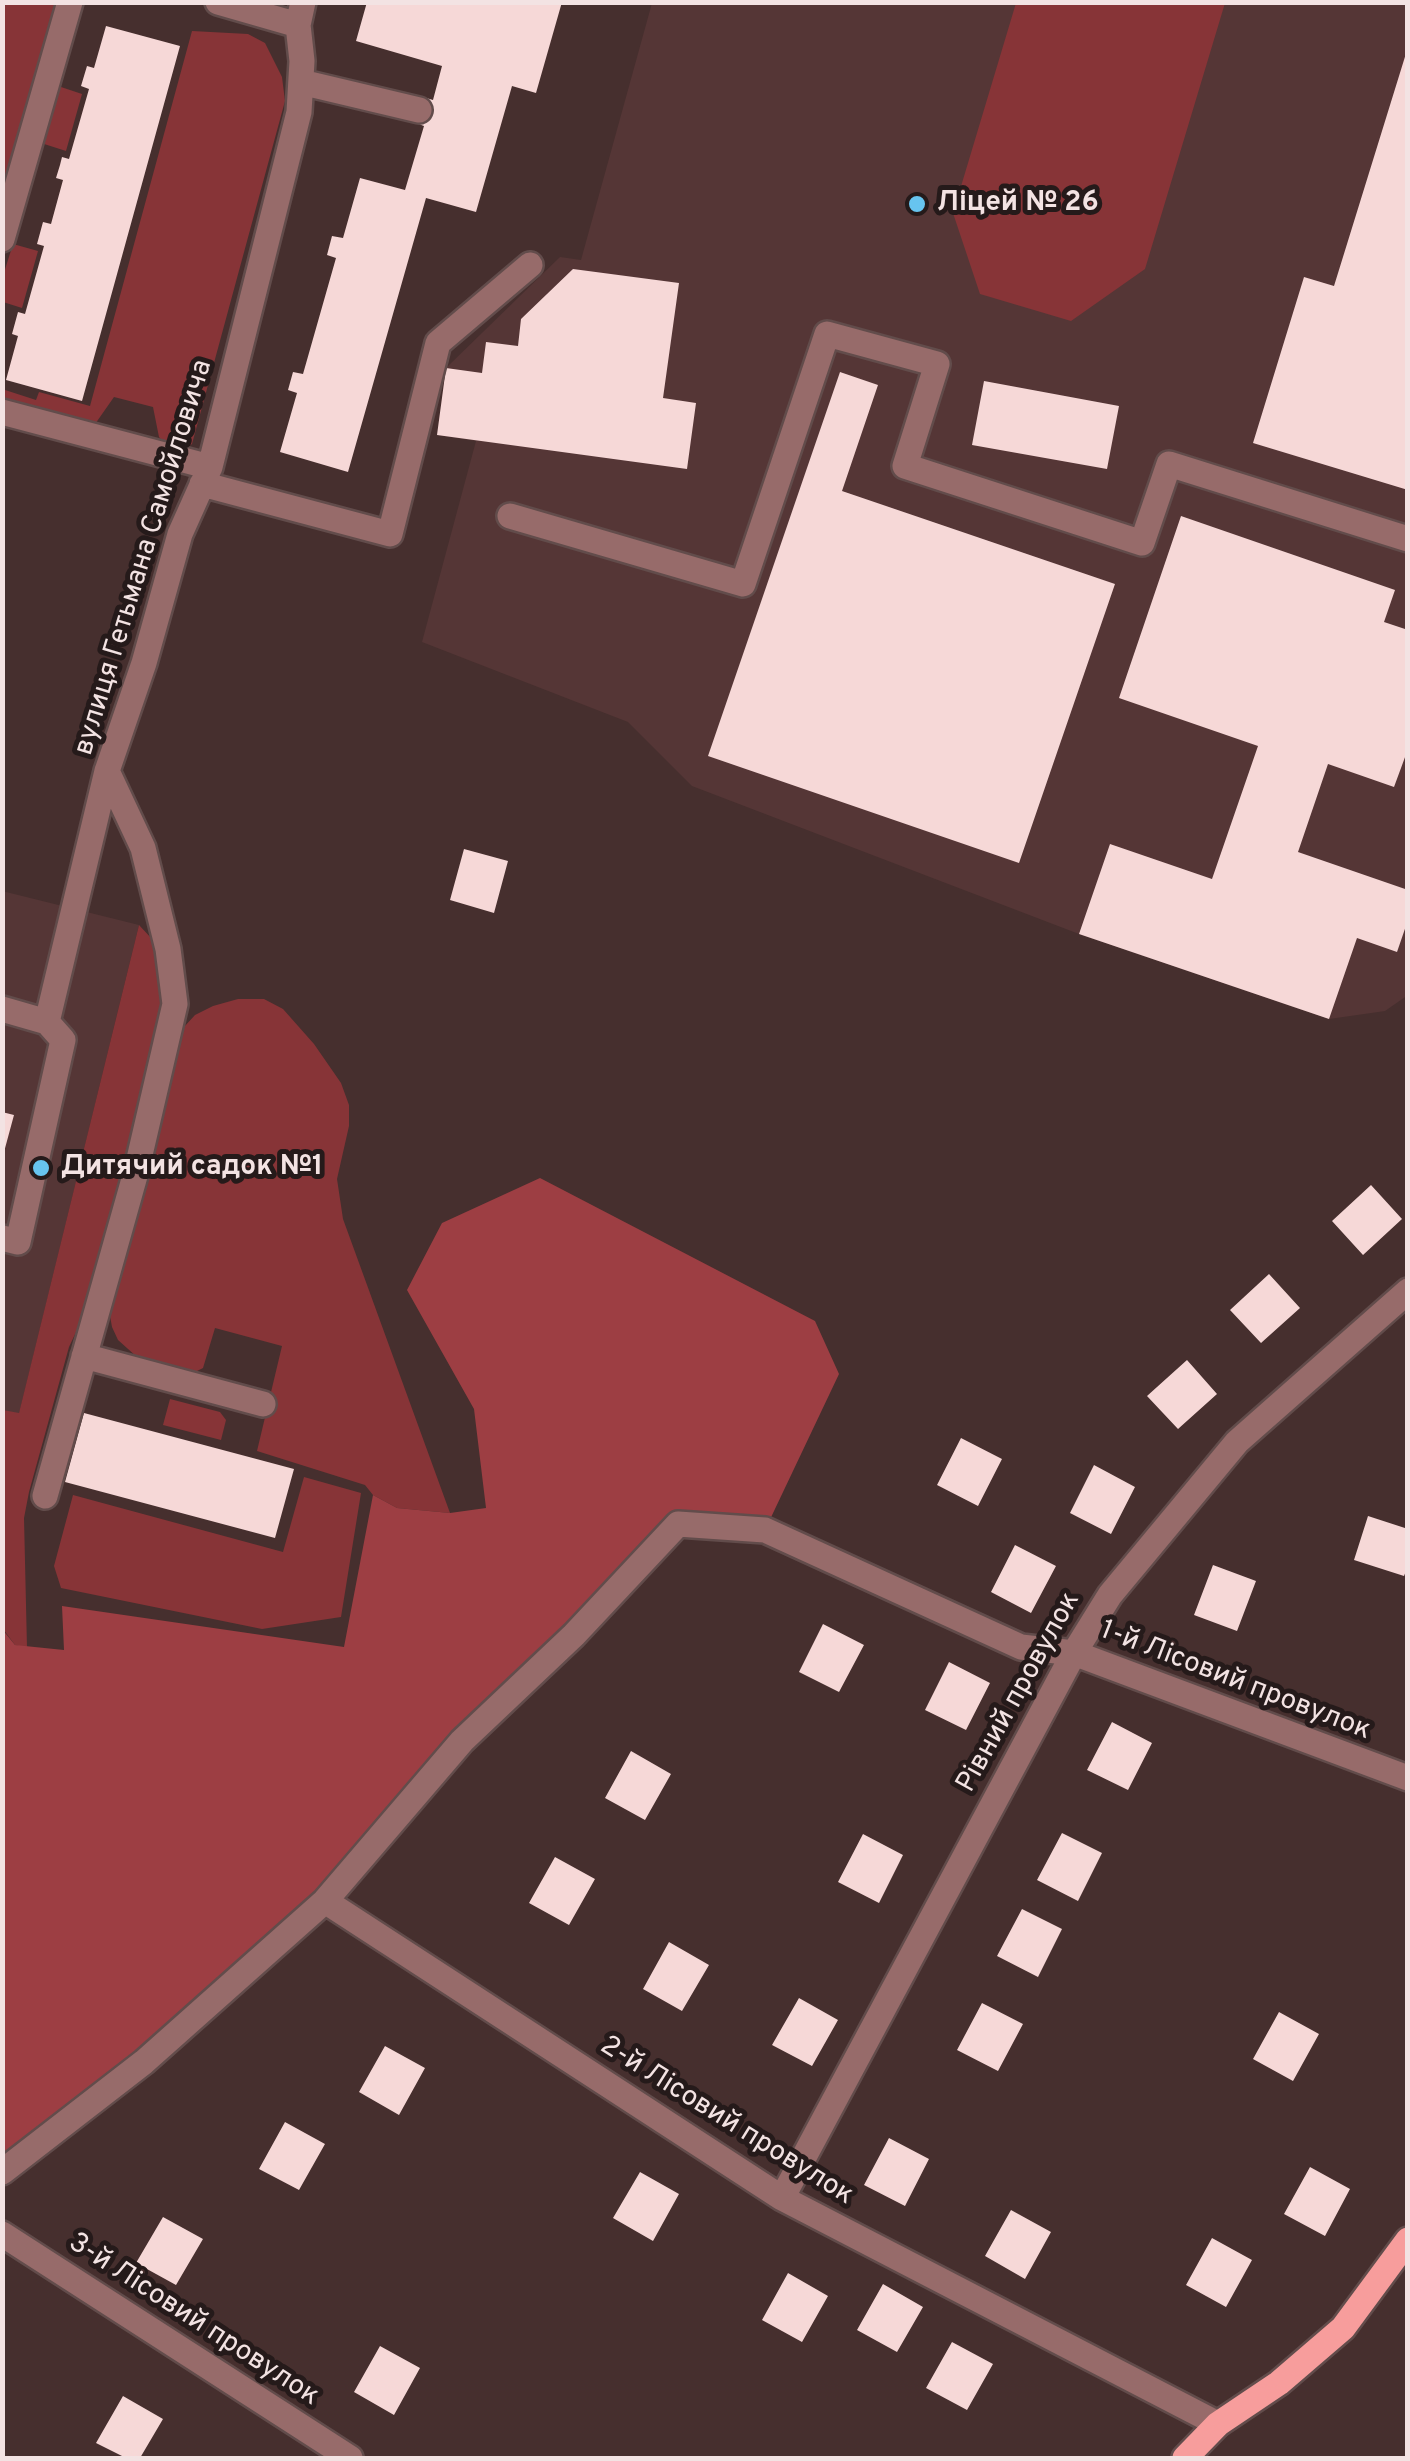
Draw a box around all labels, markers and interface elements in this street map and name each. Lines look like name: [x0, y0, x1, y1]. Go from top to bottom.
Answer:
place label: Ліцей № 26: [937, 187, 1099, 221]
marker: Ліцей № 26: [906, 193, 928, 215]
street label: вулиця Гетьмана Самойловича: [69, 356, 221, 760]
place label: Дитячий садок №1: [61, 1151, 323, 1185]
marker: Дитячий садок №1: [30, 1157, 52, 1179]
street label: Рівний провулок: [951, 1587, 1089, 1799]
street label: 1-й Лісовий провулок: [1095, 1615, 1375, 1749]
street label: 2-й Лісовий провулок: [593, 2030, 859, 2214]
street label: 3-й Лісовий провулок: [61, 2227, 325, 2415]

